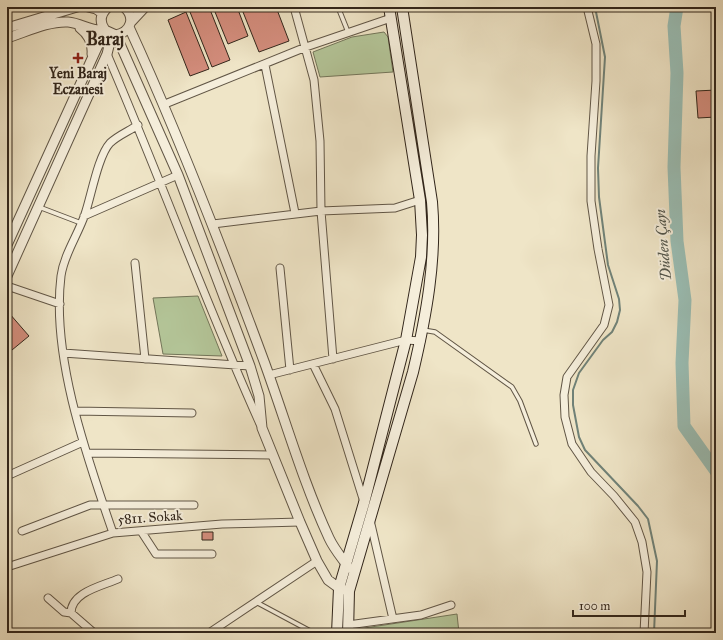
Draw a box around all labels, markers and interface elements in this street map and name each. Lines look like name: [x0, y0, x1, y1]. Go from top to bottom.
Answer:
district label: Baraj: [86, 28, 124, 51]
marker: Yeni Baraj Eczanesi: [73, 53, 83, 63]
place label: Yeni Baraj Eczanesi: [48, 65, 107, 98]
water label: Düden Çayı: [651, 208, 675, 282]
street label: 5811. Sokak: [117, 507, 184, 528]
scale bar: [573, 592, 685, 618]
text: 100 m: [579, 599, 610, 613]

